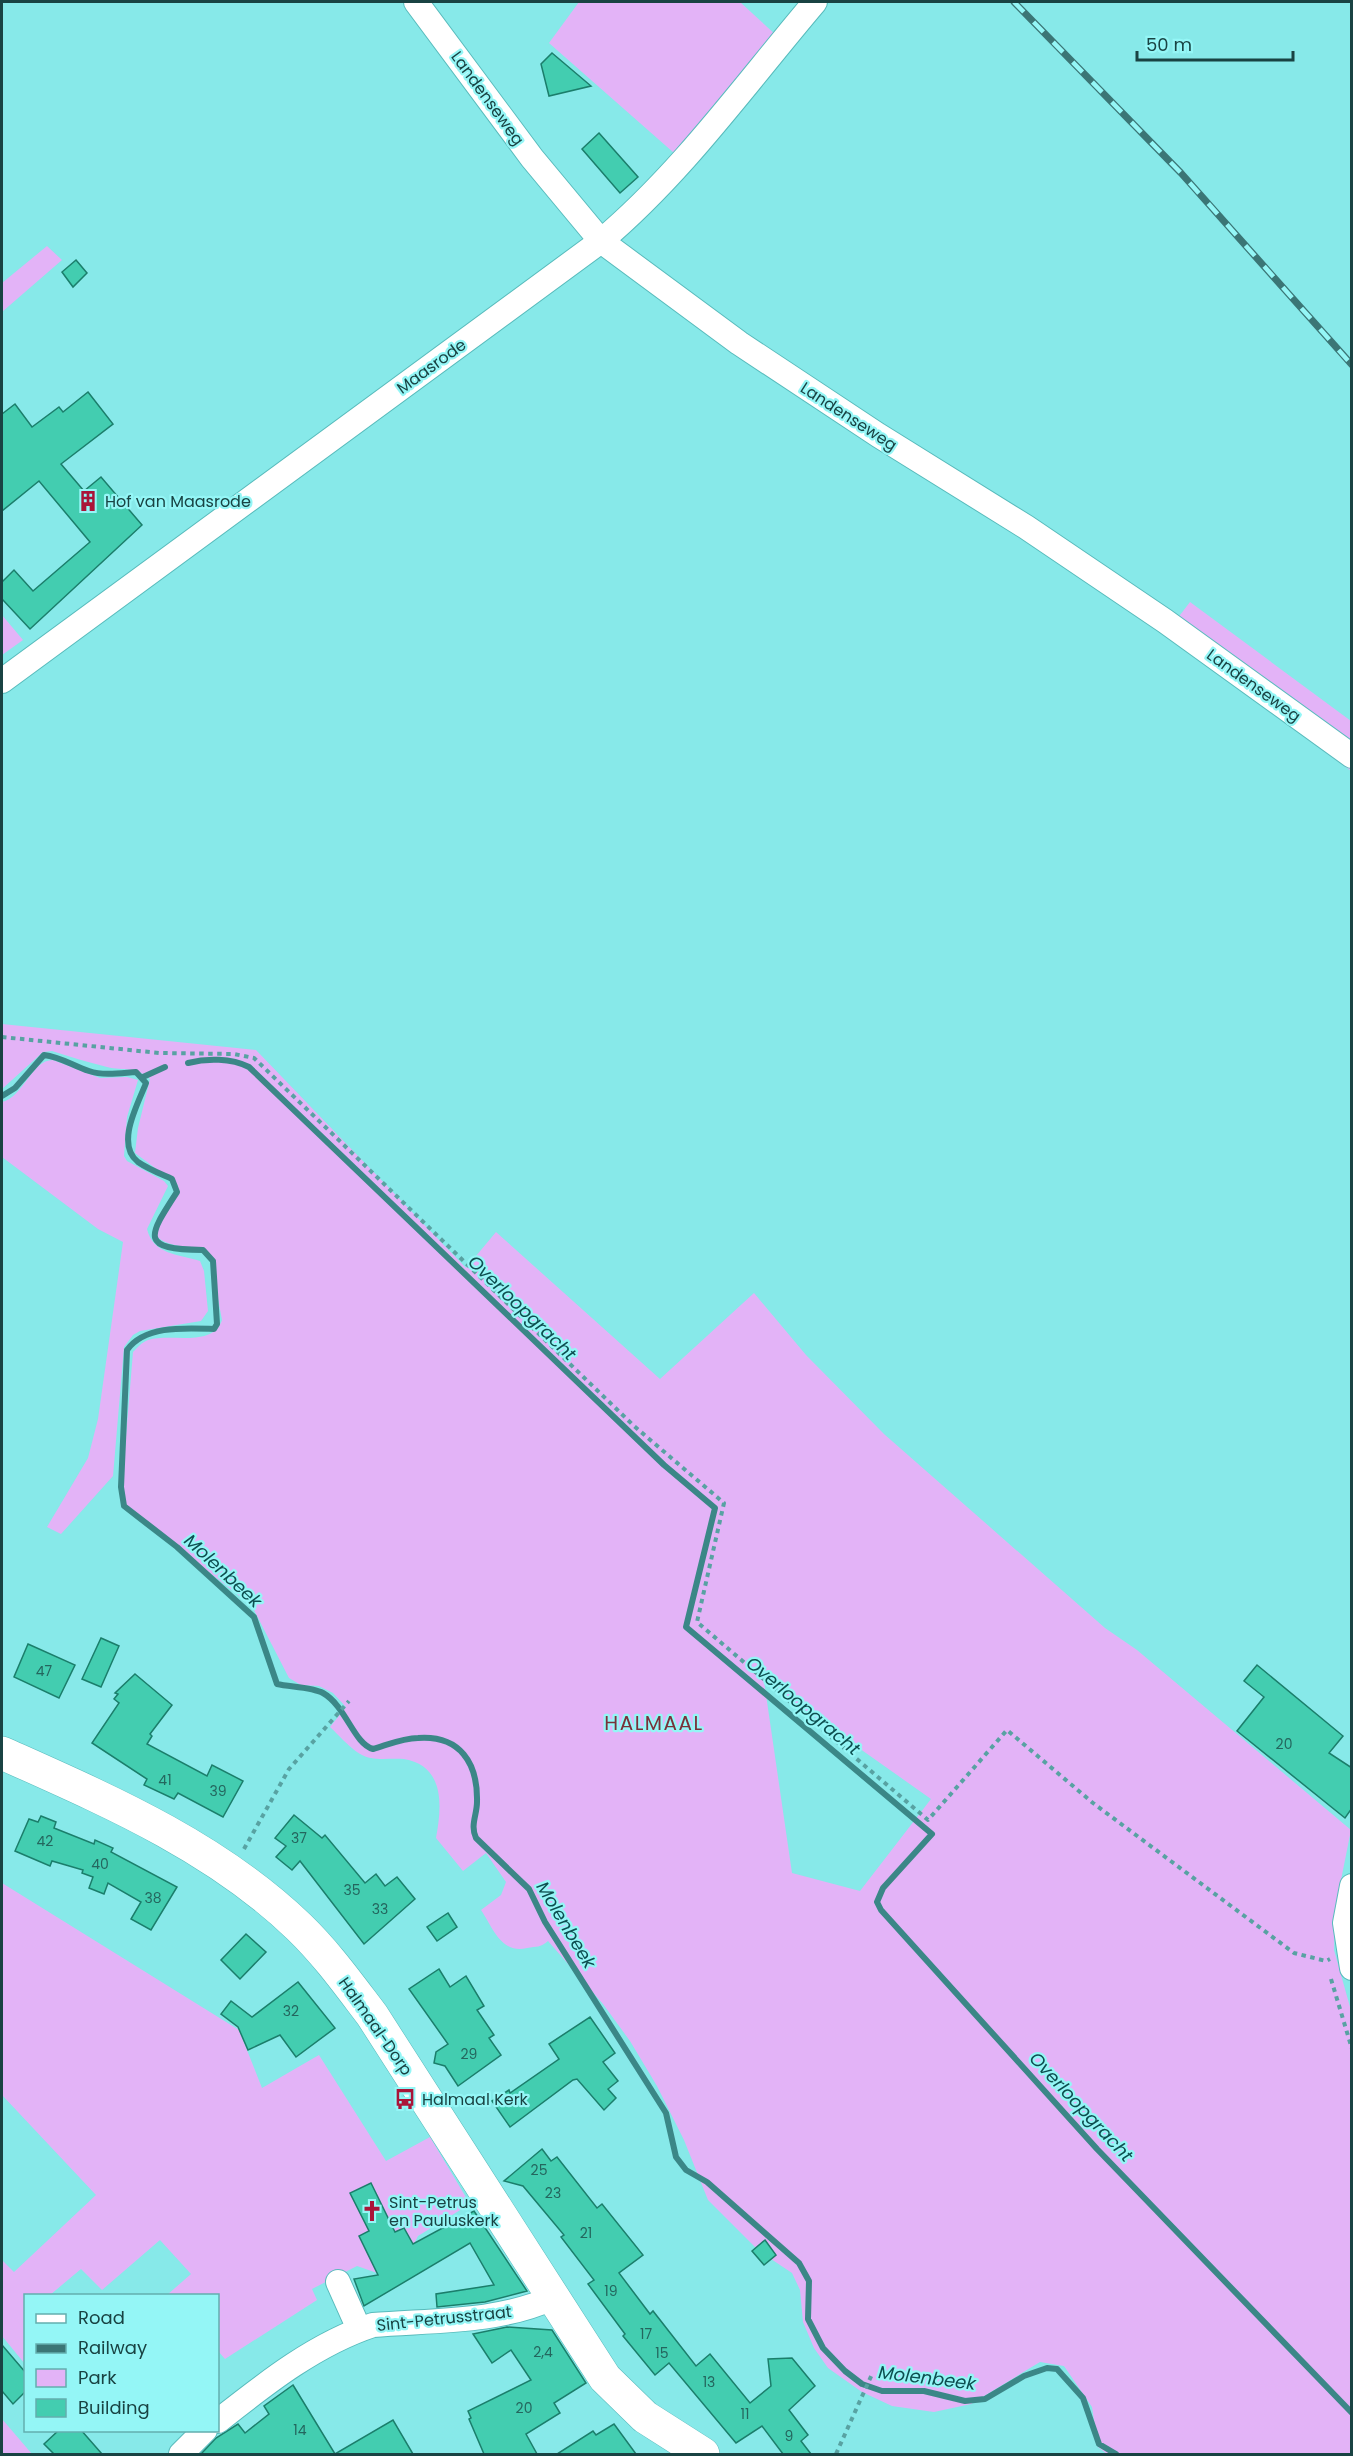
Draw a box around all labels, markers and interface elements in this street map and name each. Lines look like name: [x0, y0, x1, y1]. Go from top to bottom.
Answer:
scale bar: [1137, 24, 1293, 62]
text: 50 m: [1146, 32, 1192, 57]
street label: Landenseweg: [446, 47, 530, 150]
street label: Maasrode: [392, 333, 471, 399]
street label: Landenseweg: [796, 377, 902, 456]
building icon: Hof van Maasrode: [76, 489, 100, 513]
place label: Hof van Maasrode: [105, 490, 251, 513]
street label: Landenseweg: [1202, 643, 1305, 727]
water label: Overloopgracht: [463, 1249, 582, 1366]
water label: Molenbeek: [179, 1528, 268, 1614]
water label: Overloopgracht: [741, 1650, 866, 1761]
house number: 47: [36, 1661, 53, 1681]
district label: HALMAAL: [604, 1709, 704, 1737]
house number: 20: [1276, 1734, 1292, 1754]
house number: 41: [158, 1770, 172, 1790]
house number: 39: [209, 1781, 227, 1801]
house number: 37: [291, 1828, 307, 1848]
house number: 42: [37, 1831, 53, 1851]
house number: 40: [91, 1854, 109, 1874]
water label: Molenbeek: [531, 1876, 603, 1974]
house number: 35: [343, 1880, 361, 1900]
house number: 38: [144, 1888, 162, 1908]
house number: 33: [372, 1899, 388, 1919]
street label: Halmaal-Dorp: [333, 1973, 418, 2080]
house number: 32: [283, 2001, 299, 2021]
house number: 29: [461, 2044, 477, 2064]
water label: Overloopgracht: [1024, 2046, 1139, 2167]
bus stop icon: Halmaal Kerk: [393, 2087, 417, 2111]
place label: Halmaal Kerk: [422, 2088, 529, 2111]
house number: 25: [531, 2160, 547, 2180]
house number: 23: [545, 2183, 561, 2203]
place label: Sint-Petrus en Pauluskerk: [389, 2191, 499, 2232]
church icon: Sint-Petrus en Pauluskerk: [360, 2199, 384, 2223]
house number: 21: [580, 2223, 592, 2243]
house number: 19: [604, 2281, 618, 2301]
legend: [24, 2294, 219, 2432]
street label: Sint-Petrusstraat: [376, 2300, 513, 2337]
text: Road: [78, 2305, 125, 2330]
house number: 17: [640, 2324, 652, 2344]
text: Railway: [78, 2335, 147, 2360]
house number: 2,4: [533, 2342, 553, 2362]
house number: 15: [655, 2343, 669, 2363]
water label: Molenbeek: [877, 2359, 978, 2396]
text: Park: [78, 2365, 117, 2390]
house number: 13: [703, 2372, 715, 2392]
text: Building: [78, 2395, 150, 2420]
house number: 20: [516, 2398, 532, 2418]
house number: 11: [741, 2404, 749, 2424]
house number: 14: [293, 2420, 307, 2440]
house number: 9: [785, 2426, 793, 2446]

